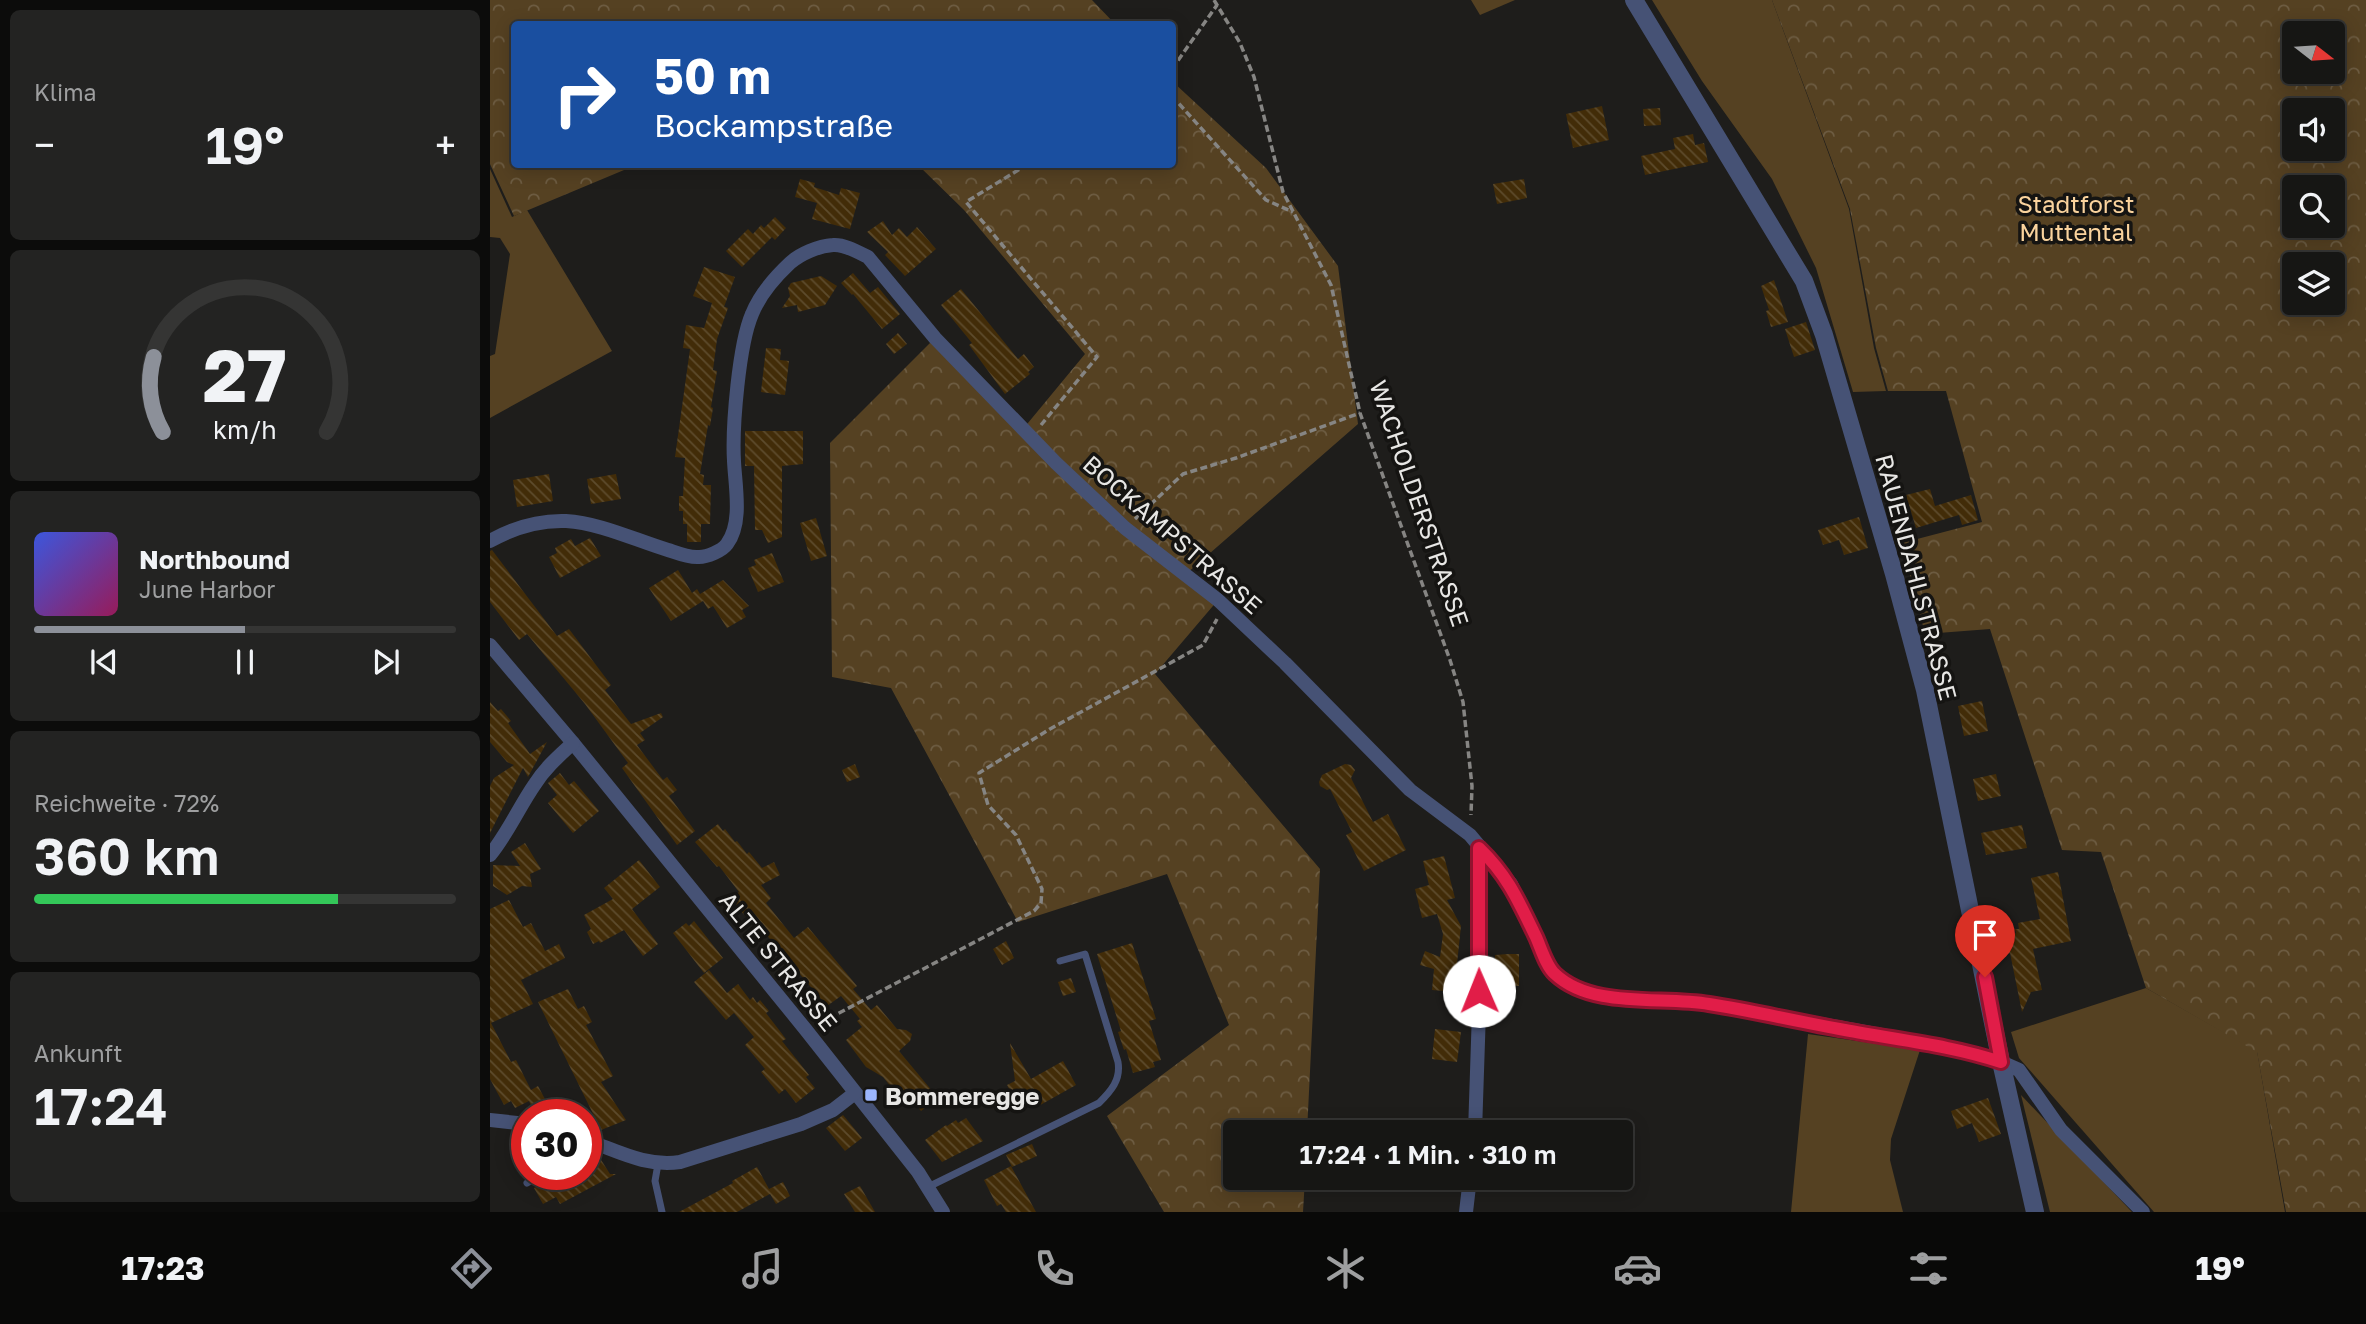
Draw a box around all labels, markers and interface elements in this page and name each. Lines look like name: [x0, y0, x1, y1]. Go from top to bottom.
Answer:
north arrow: [2282, 21, 2345, 84]
map controls: [2282, 21, 2345, 315]
text: 50 m: [654, 46, 771, 105]
icon: right: [539, 49, 630, 140]
text: Klima: [34, 78, 97, 106]
button: sound: [2282, 98, 2345, 161]
text: Bockampstraße: [654, 106, 893, 144]
text: 19°: [206, 113, 284, 175]
text: −: [34, 122, 55, 167]
text: +: [435, 122, 456, 167]
button: search: [2282, 175, 2345, 238]
park label: Stadtforst Muttental: [2018, 189, 2135, 246]
button: layers: [2282, 252, 2345, 315]
text: 27: [203, 331, 287, 418]
street label: WACHOLDERSTRASSE: [1364, 376, 1476, 630]
text: km/h: [213, 413, 277, 444]
street label: BOCKAMPSTRASSE: [1078, 449, 1268, 619]
street label: RAUENDAHLSTRASSE: [1870, 451, 1964, 703]
text: Northbound: [139, 544, 290, 575]
text: June Harbor: [139, 575, 275, 603]
icon: previous: [85, 643, 123, 681]
icon: pause: [226, 643, 264, 681]
icon: next: [367, 643, 405, 681]
text: Reichweite · 72%: [34, 789, 219, 817]
text: 360 km: [34, 824, 219, 886]
street label: ALTE STRASSE: [714, 885, 844, 1037]
pin: [1955, 905, 2015, 977]
icon: arrive: [1966, 916, 2004, 954]
position arrow: [1442, 954, 1516, 1028]
text: Ankunft: [34, 1039, 122, 1067]
text: 17:24: [34, 1074, 168, 1136]
place label: Bommeregge: [885, 1081, 1039, 1110]
marker: Bommeregge: [863, 1087, 879, 1103]
speed limit sign: 30: [511, 1099, 602, 1190]
text: 17:24 · 1 Min. · 310 m: [1299, 1139, 1557, 1170]
icon: directions: [447, 1244, 496, 1293]
icon: music: [738, 1244, 787, 1293]
icon: phone: [1030, 1244, 1079, 1293]
icon: climate: [1321, 1244, 1370, 1293]
icon: car: [1613, 1244, 1662, 1293]
icon: filters: [1904, 1244, 1953, 1293]
text: 17:23: [121, 1249, 204, 1287]
text: 19°: [2195, 1249, 2245, 1287]

